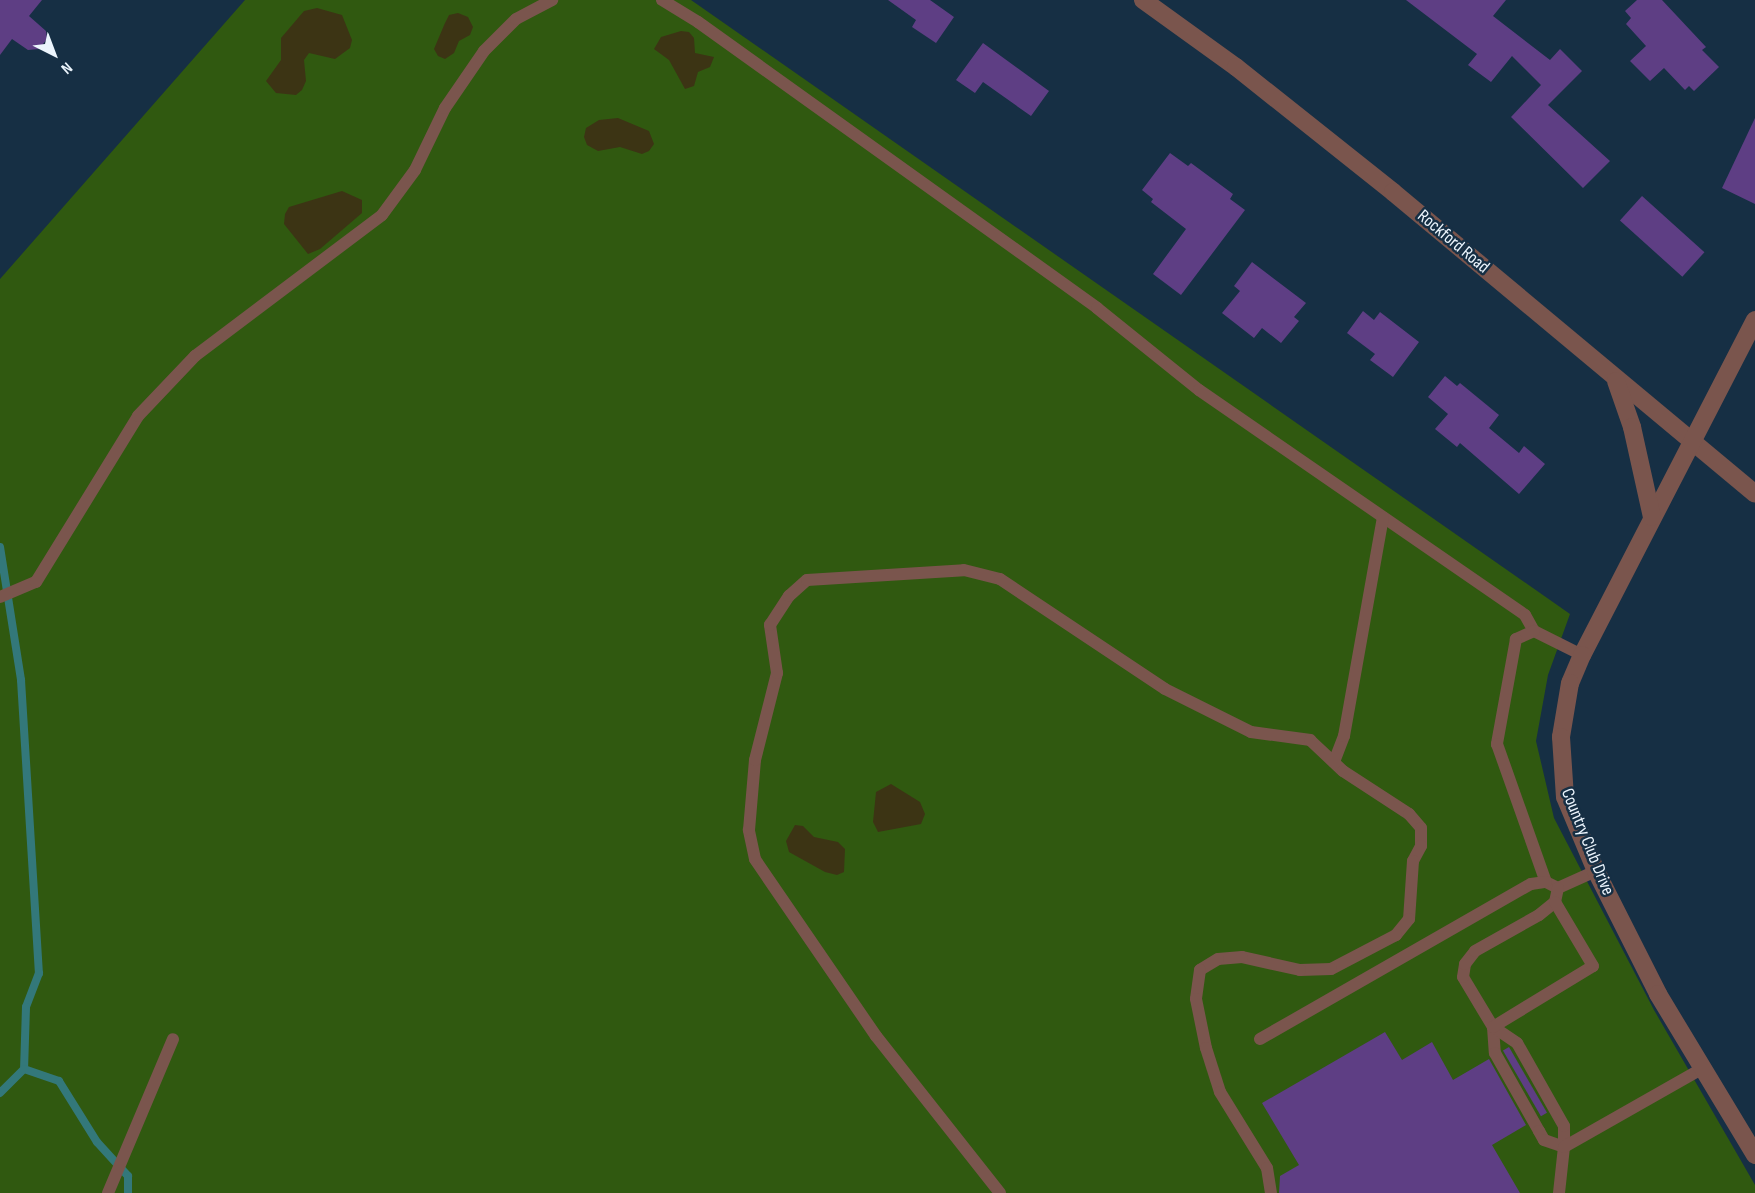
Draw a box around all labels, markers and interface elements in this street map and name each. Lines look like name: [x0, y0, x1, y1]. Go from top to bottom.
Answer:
north arrow: [24, 24, 84, 84]
text: N: [57, 58, 76, 78]
street label: Rockford Road: [1413, 206, 1493, 278]
street label: Country Club Drive: [1556, 785, 1618, 899]

